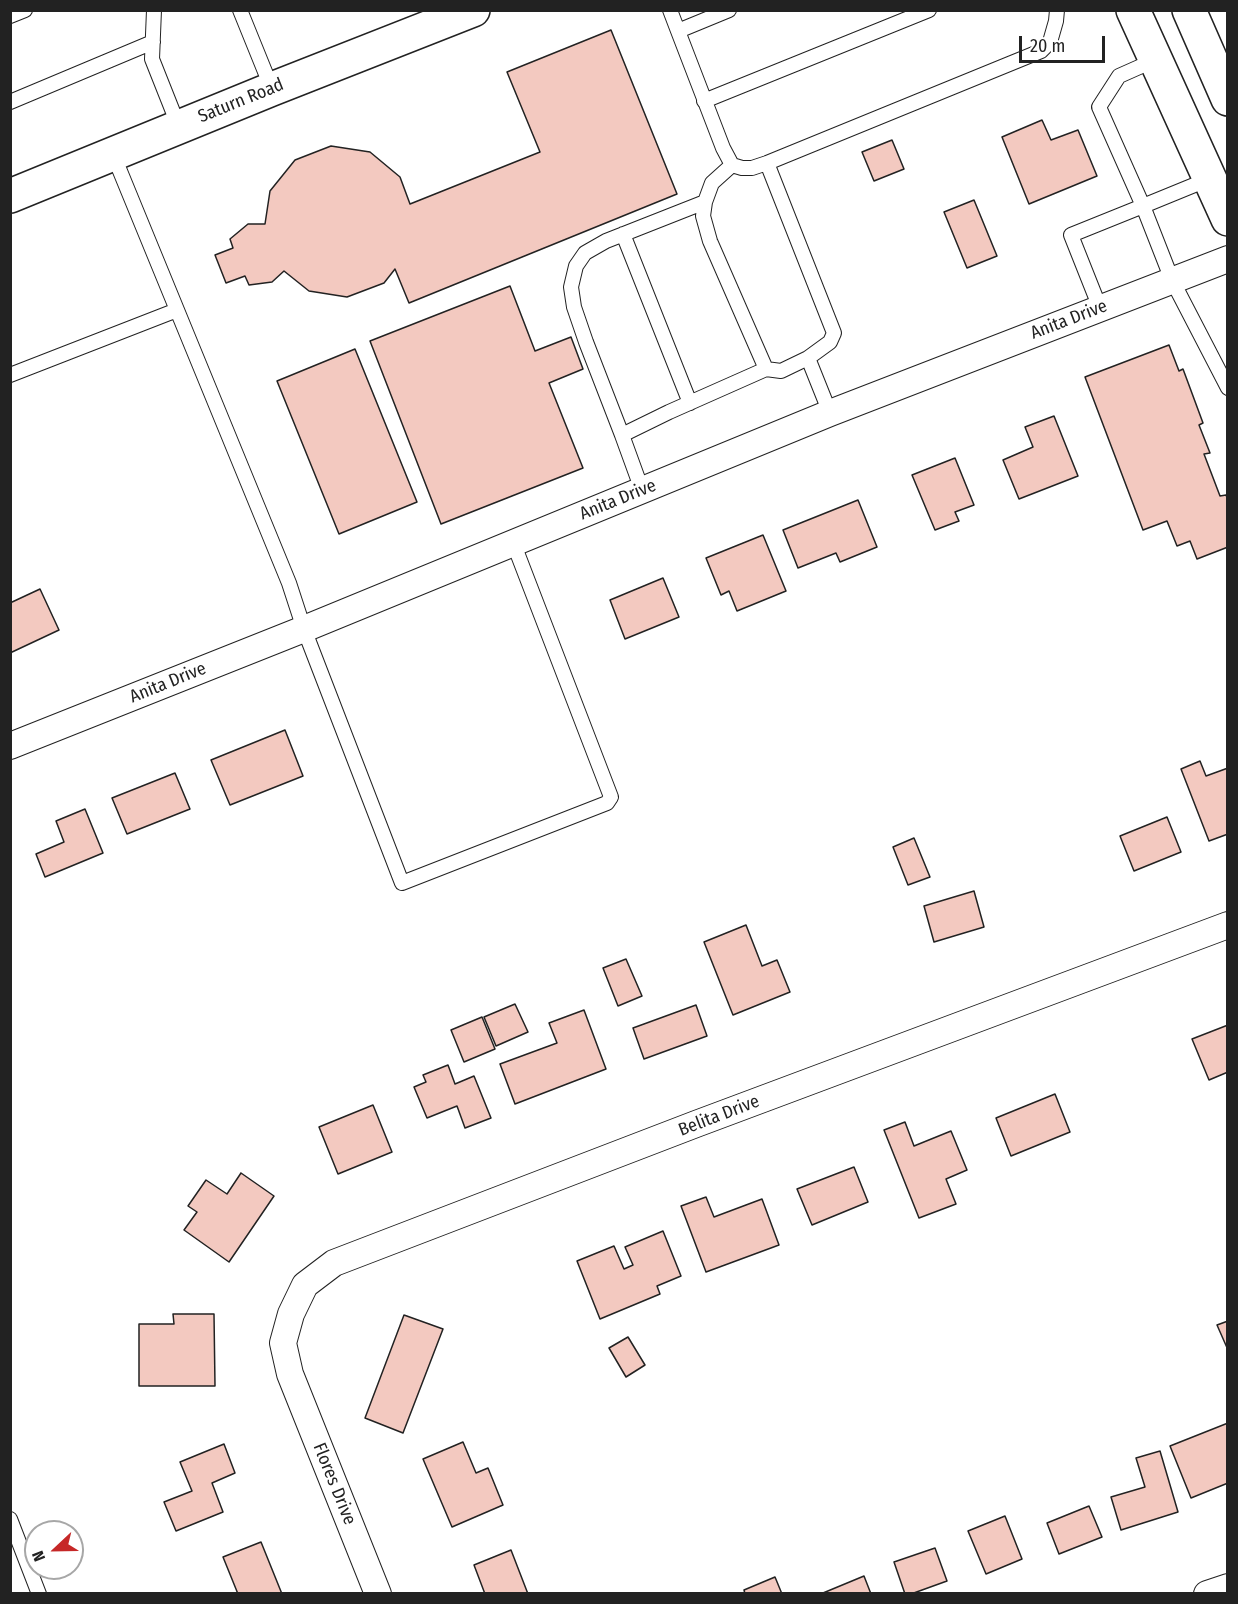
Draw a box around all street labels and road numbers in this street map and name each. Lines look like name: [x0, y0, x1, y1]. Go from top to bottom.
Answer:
street label: Saturn Road: [195, 74, 287, 128]
street label: Anita Drive: [1028, 296, 1110, 344]
street label: Anita Drive: [577, 475, 659, 525]
street label: Anita Drive: [127, 658, 209, 708]
street label: Belita Drive: [675, 1091, 763, 1141]
street label: Flores Drive: [308, 1440, 360, 1528]

